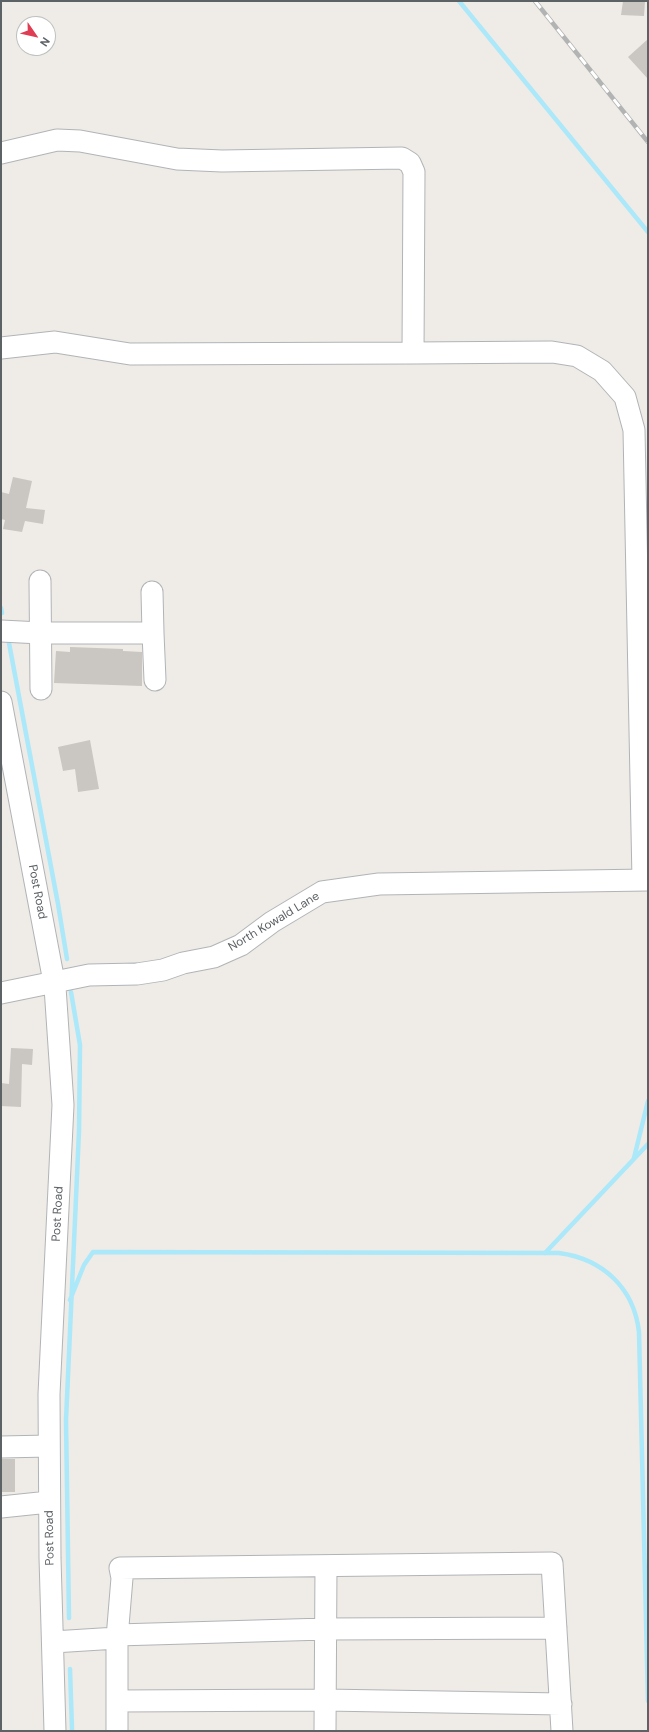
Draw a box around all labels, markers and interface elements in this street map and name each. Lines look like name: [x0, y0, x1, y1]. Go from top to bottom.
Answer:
north arrow: [16, 16, 56, 56]
text: N: [37, 35, 53, 49]
street label: Post Road: [25, 863, 49, 921]
street label: North Kowald Lane: [226, 889, 322, 955]
street label: Post Road: [49, 1186, 67, 1242]
street label: Post Road: [42, 1510, 58, 1566]

